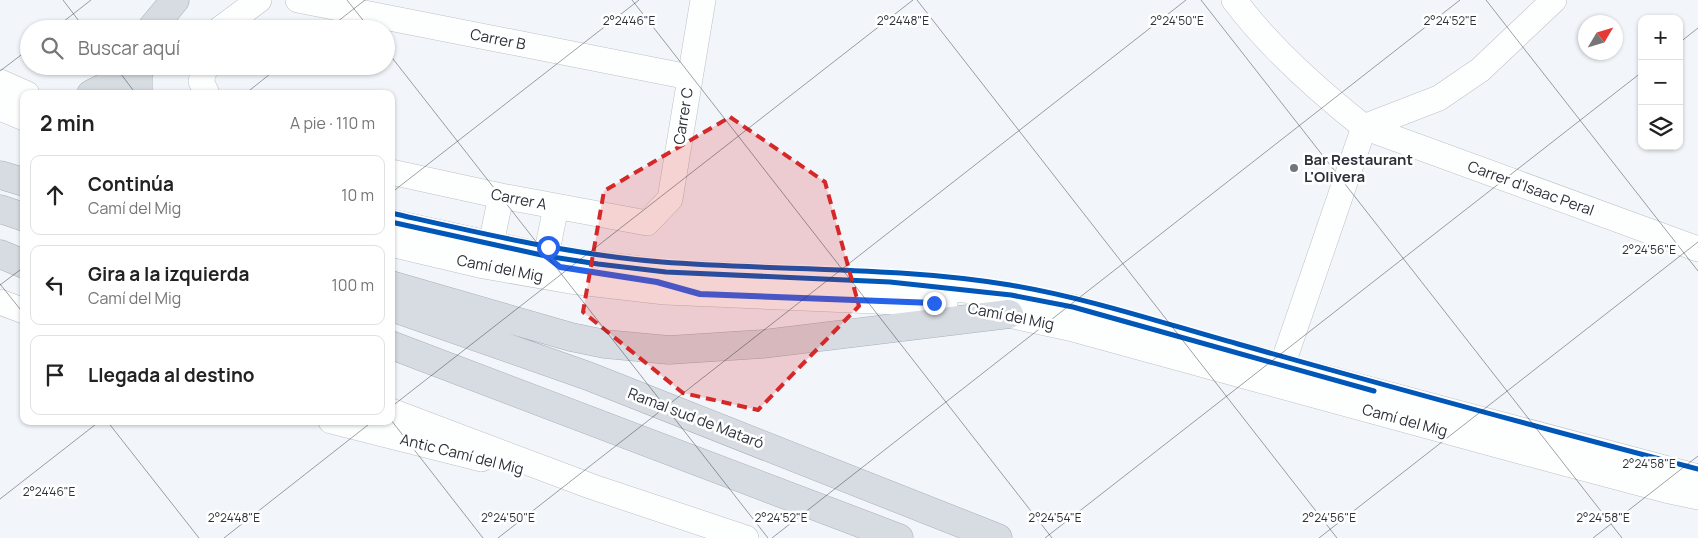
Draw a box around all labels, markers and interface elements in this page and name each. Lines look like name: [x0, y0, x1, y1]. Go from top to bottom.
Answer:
text: 2°24'46"E: [603, 12, 656, 29]
text: 2°24'48"E: [877, 12, 929, 29]
text: 2°24'50"E: [1150, 12, 1204, 29]
text: 2°24'52"E: [1423, 12, 1477, 29]
north arrow: [1578, 15, 1623, 60]
map controls: [1638, 15, 1683, 150]
button: +: [1638, 15, 1683, 60]
search box: [20, 20, 395, 75]
street label: Carrer B: [468, 23, 528, 55]
icon: search: [38, 34, 66, 62]
text: Buscar aquí: [78, 35, 180, 61]
button: −: [1638, 60, 1683, 105]
street label: Carrer C: [668, 86, 698, 146]
button: layers: [1638, 105, 1683, 150]
text: 2 min: [40, 109, 95, 137]
text: A pie · 110 m: [290, 112, 375, 134]
place label: Bar Restaurant L'Olivera: [1304, 149, 1413, 187]
street label: Carrer d'Isaac Peral: [1465, 155, 1597, 221]
marker: Bar Restaurant L'Olivera: [1288, 162, 1300, 174]
text: Continúa: [88, 171, 174, 197]
icon: ahead: [41, 181, 69, 209]
street label: Carrer A: [489, 183, 549, 215]
text: 10 m: [341, 184, 374, 206]
text: Camí del Mig: [88, 197, 181, 219]
route start: [537, 236, 560, 259]
text: 2°24'56"E: [1622, 241, 1676, 258]
street label: Camí del Mig: [455, 249, 545, 287]
text: Gira a la izquierda: [88, 261, 249, 287]
icon: left: [41, 271, 69, 299]
text: 100 m: [331, 274, 374, 296]
text: Camí del Mig: [88, 287, 181, 309]
route end: [923, 292, 946, 315]
street label: Camí del Mig: [966, 297, 1056, 335]
icon: arrive: [41, 361, 69, 389]
text: Llegada al destino: [88, 362, 255, 388]
street label: Ramal sud de Mataró: [625, 382, 767, 454]
street label: Camí del Mig: [1360, 399, 1450, 441]
street label: Antic Camí del Mig: [398, 428, 526, 480]
text: 2°24'58"E: [1622, 455, 1676, 472]
text: 2°24'46"E: [23, 483, 76, 500]
text: 2°24'48"E: [208, 509, 260, 526]
text: 2°24'50"E: [481, 509, 535, 526]
text: 2°24'52"E: [754, 509, 808, 526]
text: 2°24'54"E: [1028, 509, 1082, 526]
text: 2°24'56"E: [1302, 509, 1356, 526]
text: 2°24'58"E: [1576, 509, 1630, 526]

